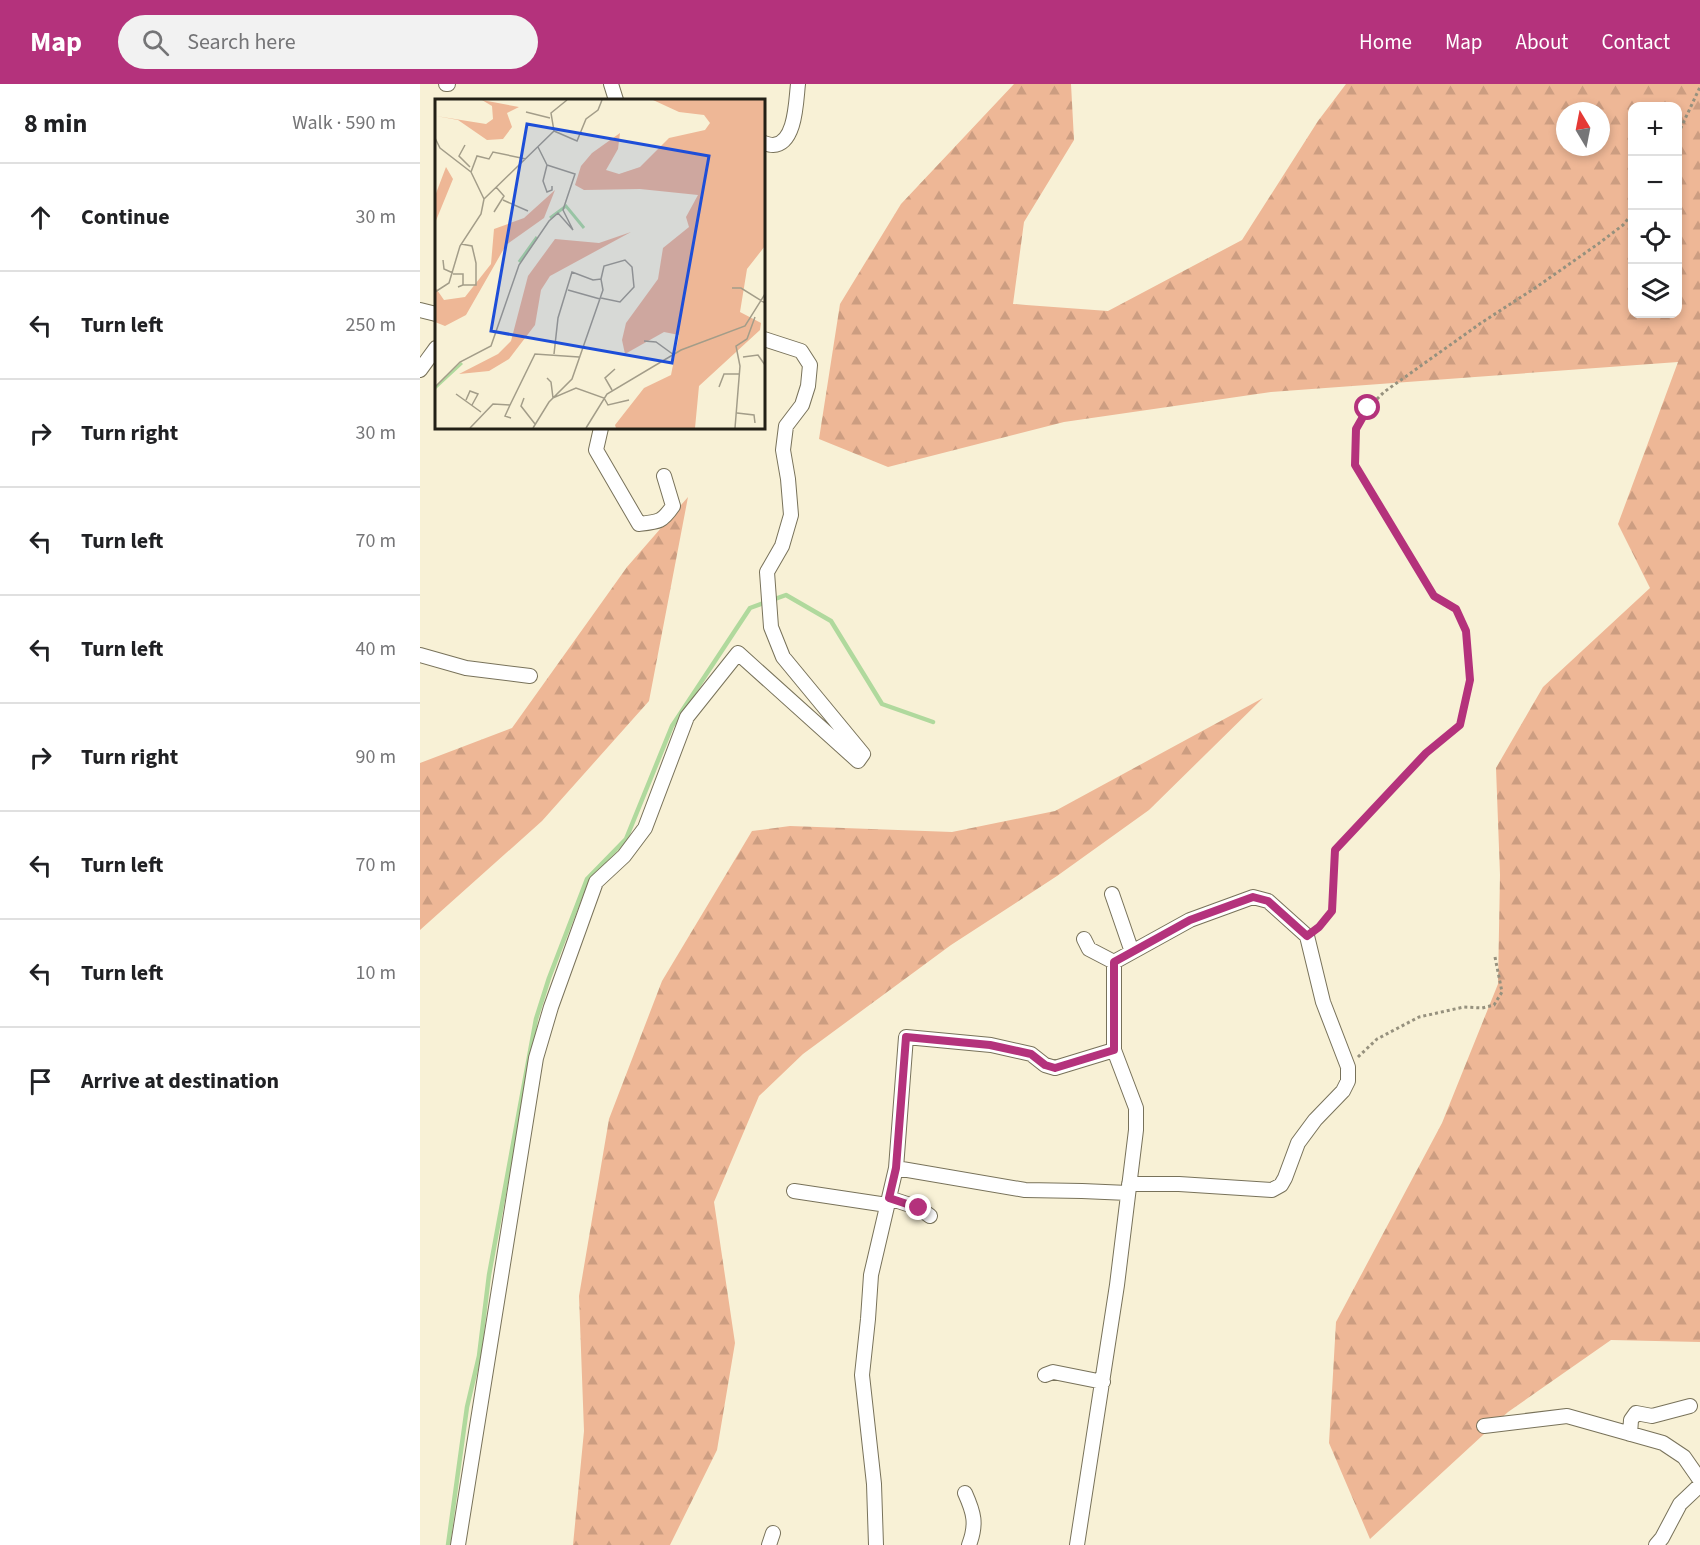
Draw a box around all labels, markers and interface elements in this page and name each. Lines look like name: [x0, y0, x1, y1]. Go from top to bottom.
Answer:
search box: [118, 15, 538, 69]
text: Map: [30, 22, 82, 62]
icon: search: [139, 26, 172, 59]
text: Search here: [187, 26, 296, 58]
text: Home: [1359, 27, 1412, 57]
text: Map: [1445, 27, 1483, 57]
text: About: [1516, 27, 1568, 57]
text: Contact: [1601, 27, 1670, 57]
inset map: [435, 99, 765, 429]
north arrow: [1556, 102, 1610, 156]
map controls: [1628, 102, 1682, 318]
button: +: [1628, 102, 1682, 156]
text: 8 min: [24, 105, 87, 142]
text: Walk · 590 m: [292, 109, 396, 137]
button: −: [1628, 156, 1682, 210]
icon: ahead: [24, 201, 57, 234]
text: Continue: [81, 201, 170, 233]
text: 30 m: [356, 203, 396, 231]
button: locate: [1628, 210, 1682, 264]
button: layers: [1628, 264, 1682, 318]
icon: left: [24, 309, 57, 342]
text: Turn left: [81, 309, 163, 341]
text: 250 m: [346, 311, 396, 339]
route start: [1354, 394, 1380, 420]
icon: right: [24, 417, 57, 450]
text: Turn right: [81, 417, 178, 449]
text: 30 m: [356, 419, 396, 447]
icon: left: [24, 525, 57, 558]
text: Turn left: [81, 525, 163, 557]
text: 70 m: [356, 527, 396, 555]
icon: left: [24, 633, 57, 666]
text: Turn left: [81, 633, 163, 665]
text: 40 m: [356, 635, 396, 663]
icon: right: [24, 741, 57, 774]
text: Turn right: [81, 741, 178, 773]
text: 90 m: [356, 743, 396, 771]
icon: left: [24, 849, 57, 882]
text: Turn left: [81, 849, 163, 881]
text: 70 m: [356, 851, 396, 879]
icon: left: [24, 957, 57, 990]
text: Turn left: [81, 957, 163, 989]
text: 10 m: [356, 959, 396, 987]
icon: arrive: [24, 1065, 57, 1098]
text: Arrive at destination: [81, 1065, 279, 1097]
route end: [905, 1194, 931, 1220]

